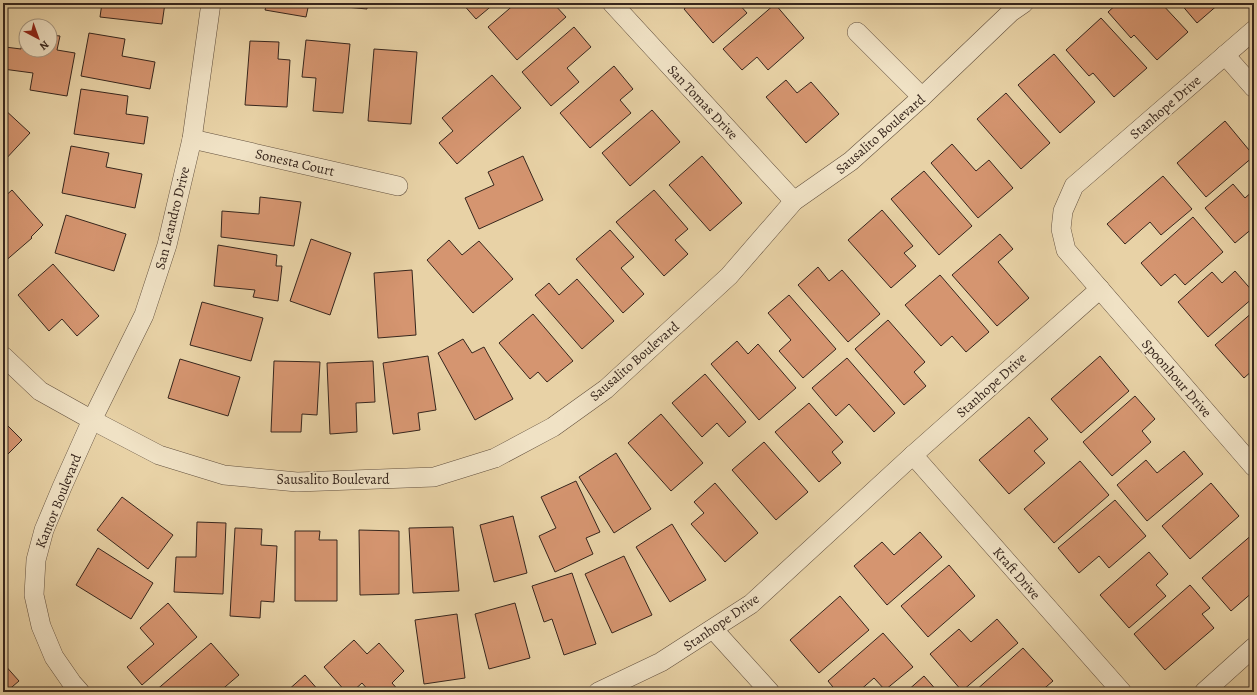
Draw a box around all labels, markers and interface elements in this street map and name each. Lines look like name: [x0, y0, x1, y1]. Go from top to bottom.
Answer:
north arrow: [18, 18, 58, 58]
text: N: [36, 37, 52, 53]
street label: San Tomas Drive: [663, 61, 742, 144]
street label: Stanhope Drive: [1126, 71, 1205, 144]
street label: Sausalito Boulevard: [832, 90, 930, 179]
street label: Sonesta Court: [253, 144, 337, 181]
street label: San Leandro Drive: [150, 165, 194, 272]
street label: Sausalito Boulevard: [586, 317, 684, 406]
street label: Spoonhour Drive: [1137, 335, 1216, 422]
street label: Stanhope Drive: [952, 349, 1031, 422]
street label: Kantor Boulevard: [31, 451, 86, 551]
street label: Sausalito Boulevard: [277, 470, 390, 489]
street label: Kraft Drive: [989, 543, 1045, 604]
street label: Stanhope Drive: [680, 589, 763, 656]

